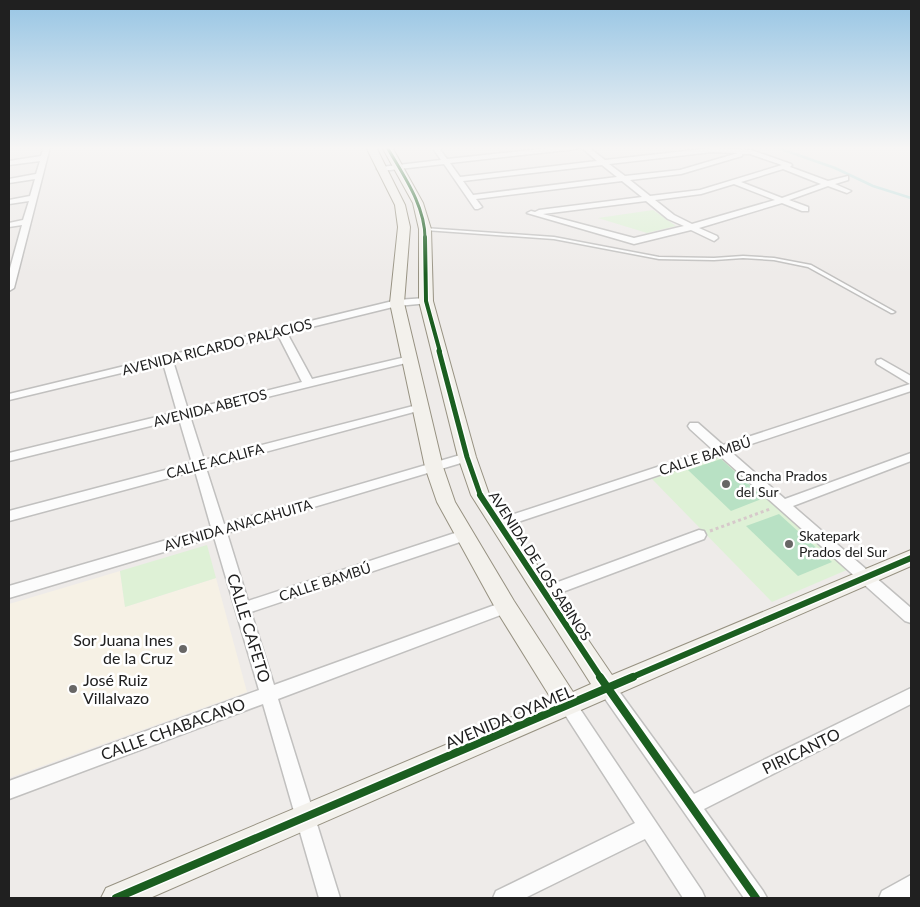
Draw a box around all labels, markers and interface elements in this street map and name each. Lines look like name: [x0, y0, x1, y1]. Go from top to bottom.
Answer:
street label: AVENIDA RICARDO PALACIOS: [120, 315, 314, 378]
street label: AVENIDA ABETOS: [151, 385, 269, 430]
street label: CALLE BAMBÚ: [657, 433, 753, 478]
street label: CALLE ACALIFA: [164, 439, 266, 482]
place label: Cancha Prados del Sur: [736, 467, 827, 500]
marker: Cancha Prados del Sur: [720, 478, 732, 490]
street label: AVENIDA DE LOS SABINOS: [486, 488, 595, 644]
street label: AVENIDA ANACAHUITA: [162, 495, 314, 554]
place label: Skatepark Prados del Sur: [799, 527, 887, 560]
marker: Skatepark Prados del Sur: [783, 538, 795, 550]
street label: CALLE BAMBÚ: [277, 559, 373, 604]
street label: CALLE CAFETO: [224, 571, 275, 685]
place label: Sor Juana Ines de la Cruz: [73, 630, 173, 667]
marker: Sor Juana Ines de la Cruz: [177, 643, 189, 655]
place label: José Ruiz Villalvazo: [83, 670, 149, 707]
street label: AVENIDA OYAMEL: [442, 681, 576, 752]
marker: José Ruiz Villalvazo: [67, 683, 79, 695]
street label: CALLE CHABACANO: [98, 693, 248, 764]
street label: PIRICANTO: [759, 724, 843, 778]

